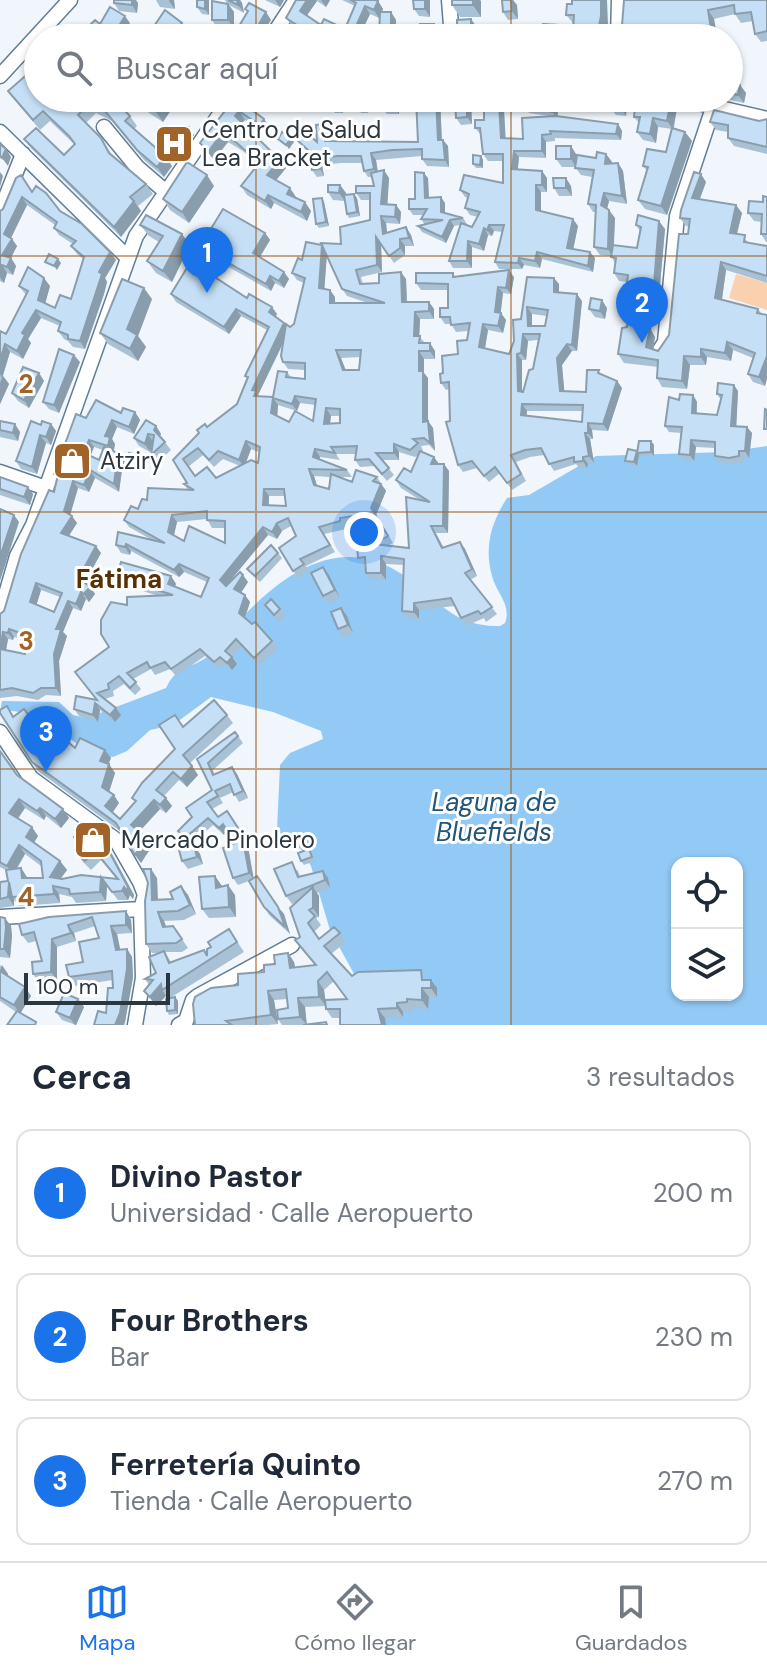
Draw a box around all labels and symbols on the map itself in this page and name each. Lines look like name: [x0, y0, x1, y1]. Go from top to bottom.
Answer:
place label: Centro de Salud Lea Bracket: [202, 114, 381, 173]
hospital icon: Centro de Salud Lea Bracket: [153, 123, 195, 165]
pin: 1: [181, 227, 233, 293]
pin: 2: [616, 277, 668, 343]
text: 2: [18, 367, 34, 401]
shop icon: Atziry: [51, 440, 93, 482]
place label: Atziry: [100, 445, 163, 476]
your location: [344, 512, 384, 552]
district label: Fátima: [76, 562, 162, 596]
text: 3: [18, 624, 34, 658]
pin: 3: [20, 706, 72, 772]
water label: Laguna de Bluefields: [431, 785, 557, 849]
shop icon: Mercado Pinolero: [72, 819, 114, 861]
place label: Mercado Pinolero: [121, 824, 315, 855]
text: 4: [18, 880, 34, 914]
scale bar: [24, 969, 170, 1005]

